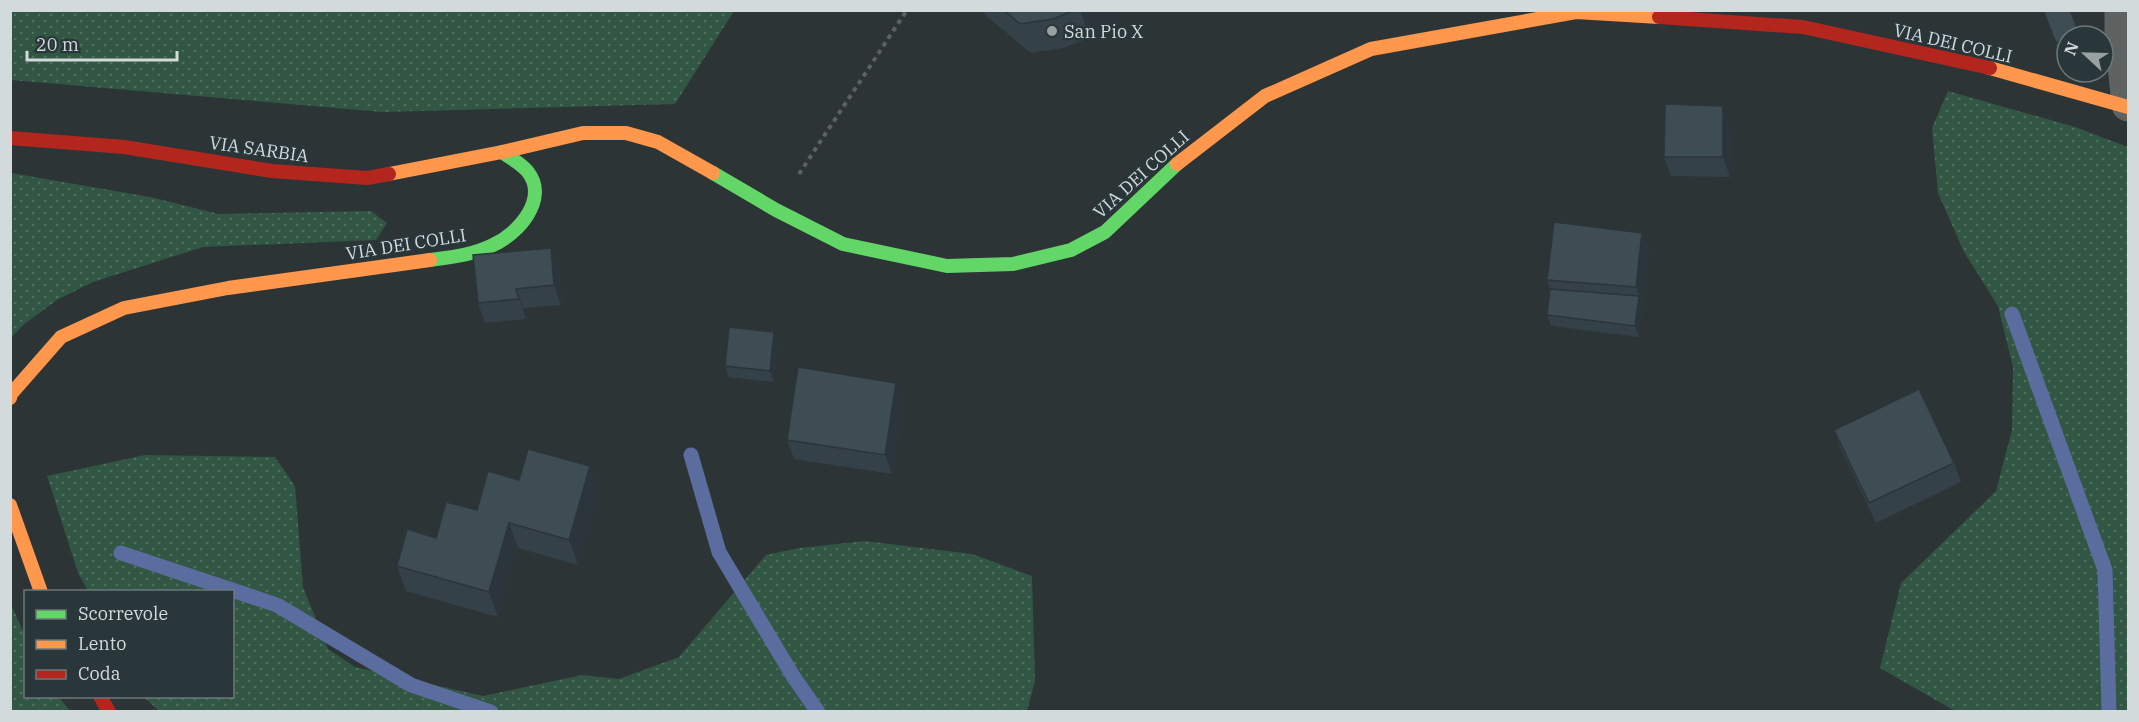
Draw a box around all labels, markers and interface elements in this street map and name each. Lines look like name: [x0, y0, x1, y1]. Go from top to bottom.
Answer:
street label: VIA DEI COLLI: [1891, 18, 2015, 68]
place label: San Pio X: [1064, 20, 1143, 43]
scale bar: [27, 24, 177, 62]
marker: San Pio X: [1045, 24, 1059, 38]
north arrow: [2055, 24, 2115, 84]
text: 20 m: [36, 33, 79, 56]
text: N: [2059, 39, 2083, 58]
street label: VIA DEI COLLI: [1088, 125, 1194, 223]
street label: VIA SARBIA: [208, 131, 311, 167]
street label: VIA DEI COLLI: [344, 223, 468, 265]
legend: [24, 590, 234, 698]
text: Scorrevole: [78, 602, 168, 625]
text: Lento: [78, 632, 126, 655]
text: Coda: [78, 662, 121, 685]

